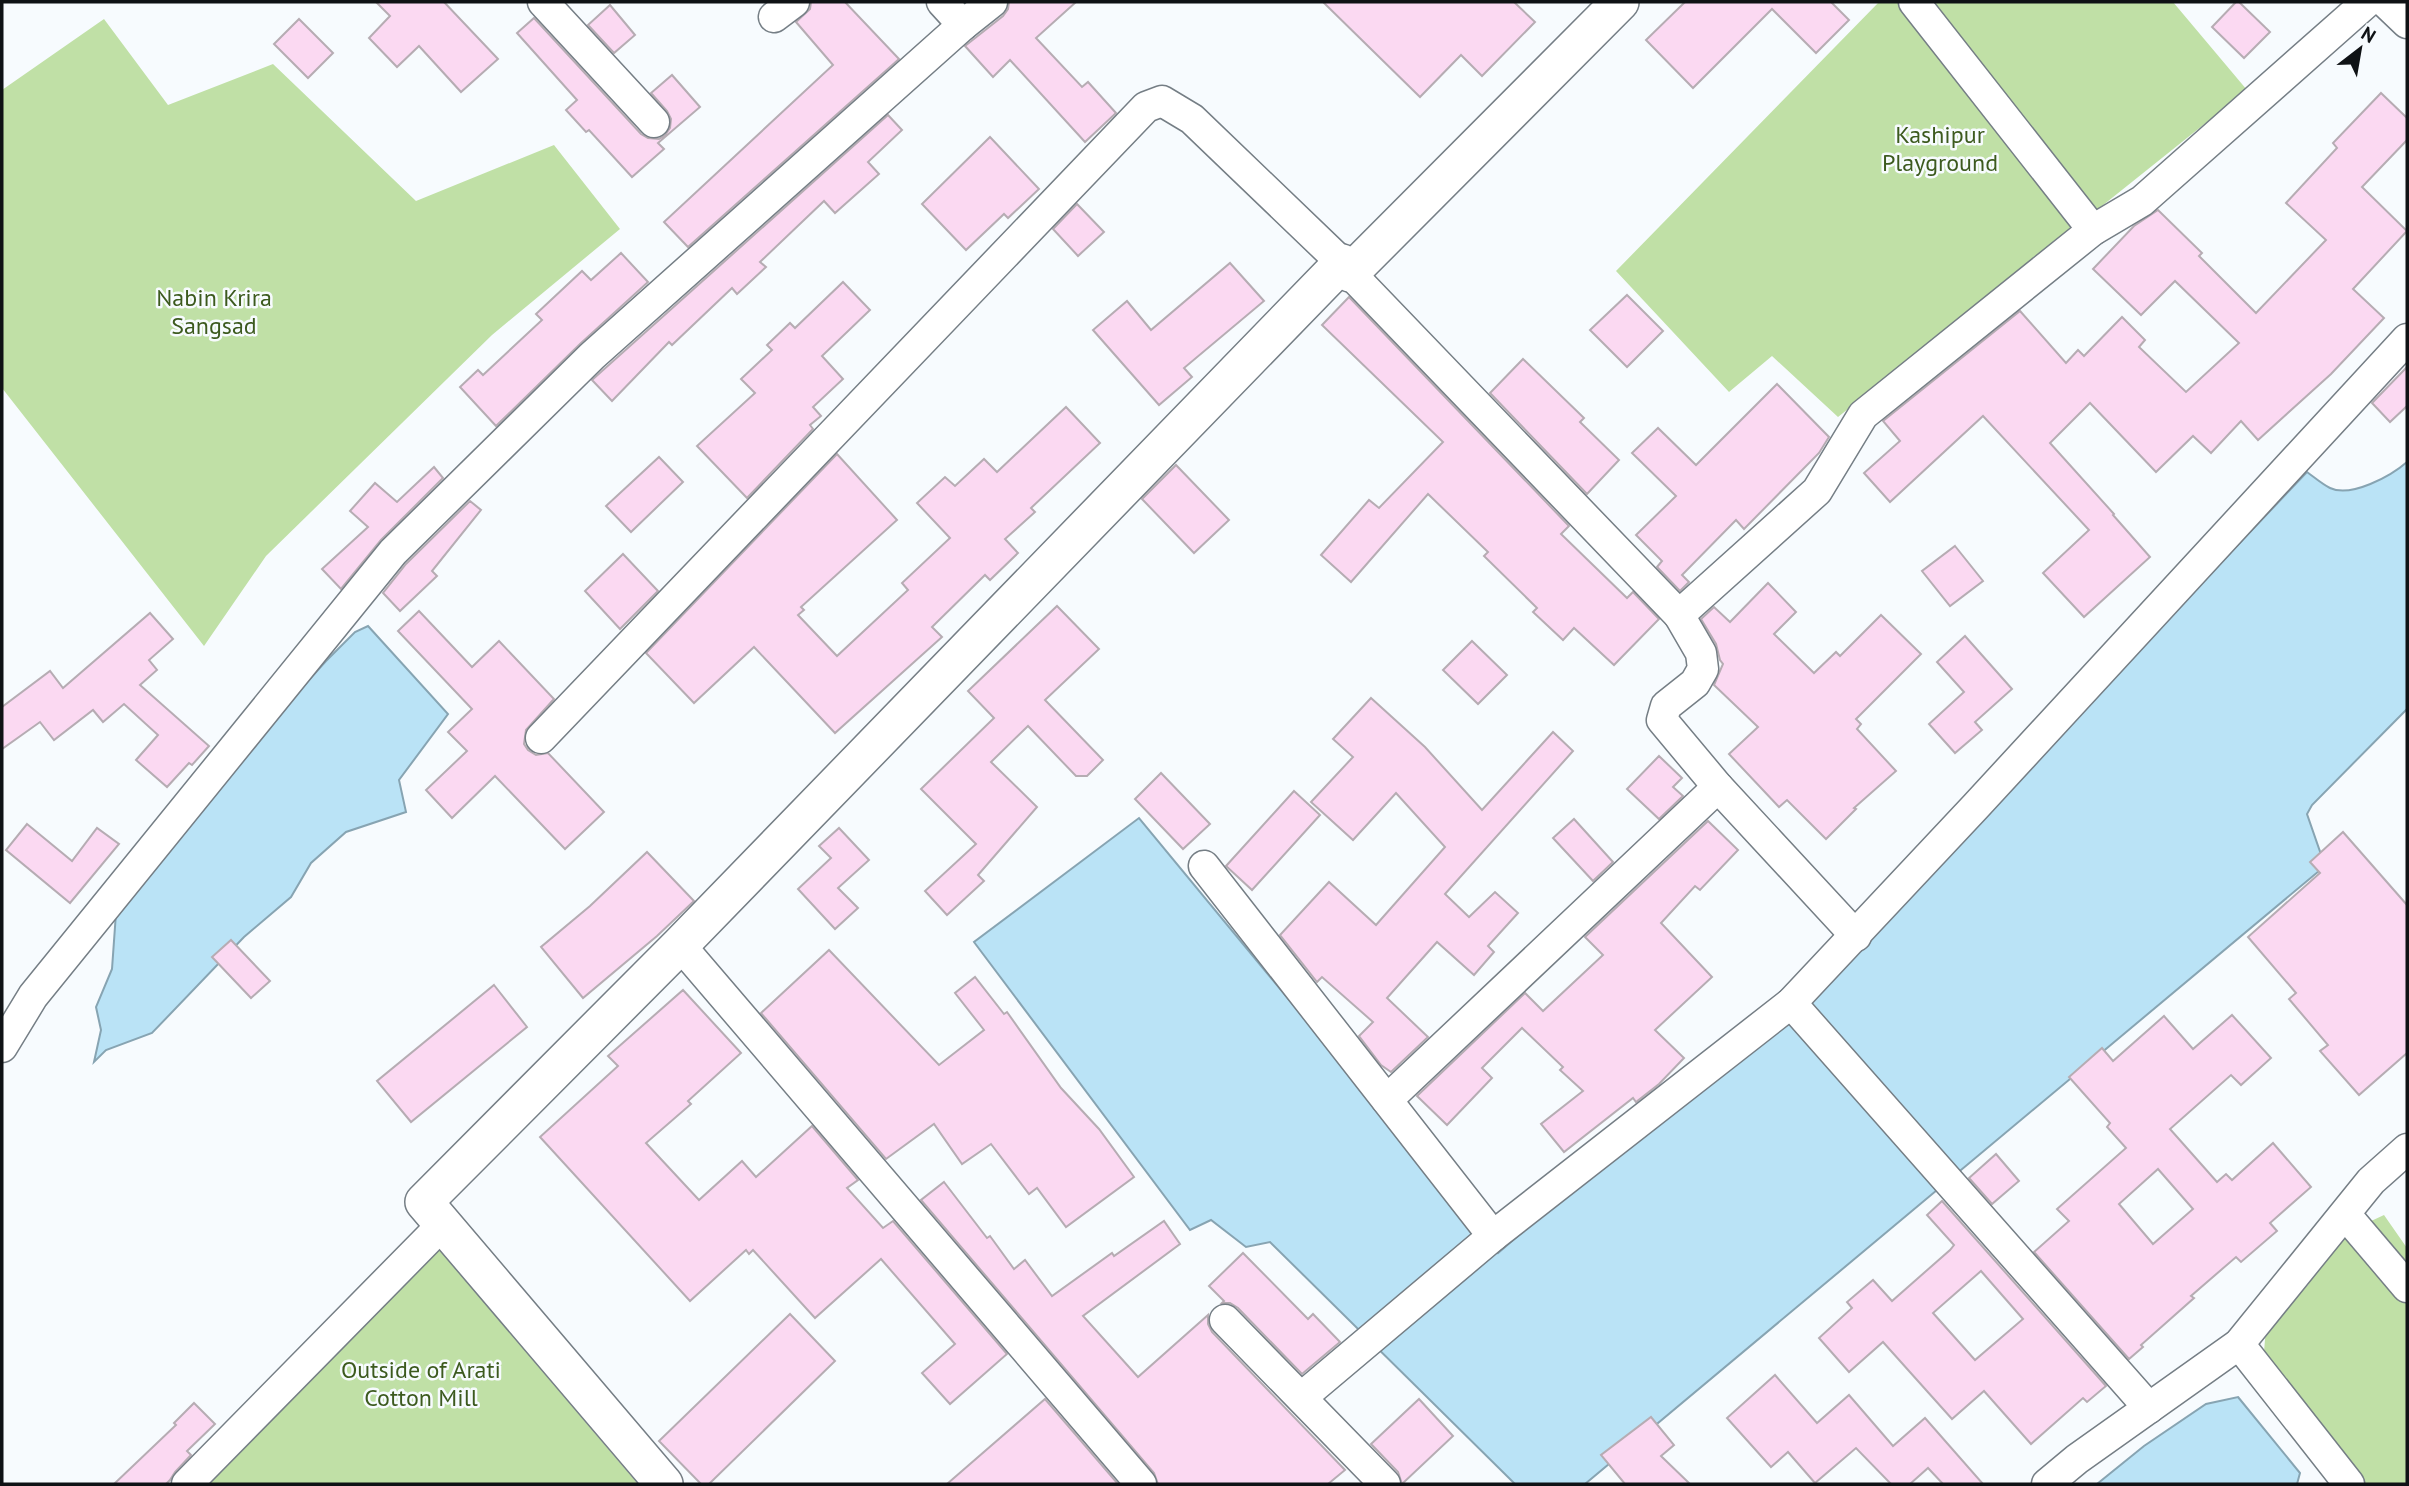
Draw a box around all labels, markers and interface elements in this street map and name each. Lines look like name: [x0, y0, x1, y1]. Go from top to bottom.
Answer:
north arrow: [2325, 14, 2395, 84]
text: N: [2357, 21, 2380, 48]
park label: Kashipur Playground: [1882, 119, 1998, 178]
park label: Nabin Krira Sangsad: [156, 282, 272, 341]
park label: Outside of Arati Cotton Mill: [341, 1354, 501, 1413]

